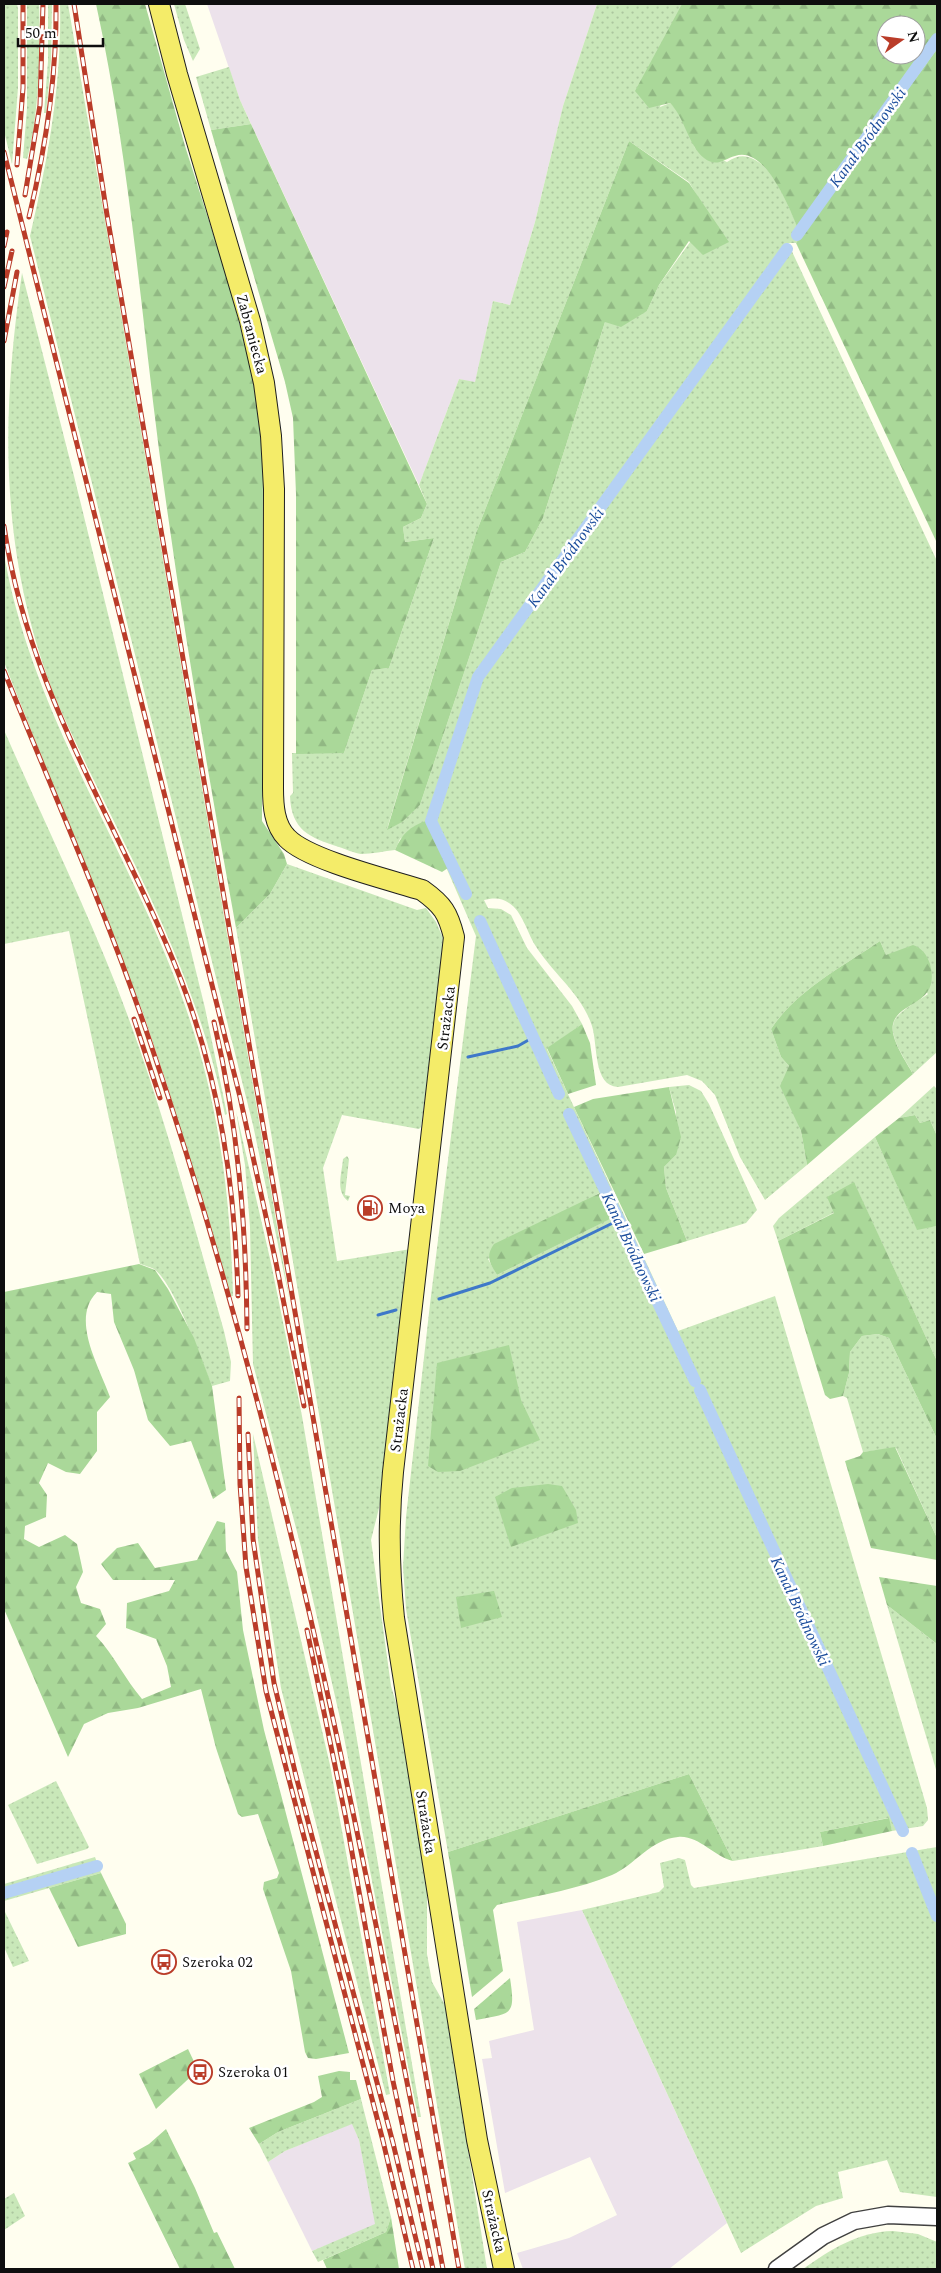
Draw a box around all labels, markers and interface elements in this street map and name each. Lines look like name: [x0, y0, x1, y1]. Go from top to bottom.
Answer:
scale bar: [18, 15, 102, 47]
north arrow: [876, 15, 926, 65]
text: 50 m: [25, 22, 57, 45]
text: N: [902, 29, 925, 45]
water label: Kanał Bródnowski: [823, 82, 913, 193]
street label: Zabraniecka: [230, 292, 273, 377]
water label: Kanał Bródnowski: [521, 502, 611, 613]
street label: Strażacka: [431, 984, 462, 1051]
water label: Kanał Bródnowski: [595, 1189, 667, 1307]
fuel station icon: Moya: [357, 1195, 383, 1221]
place label: Moya: [388, 1197, 426, 1220]
street label: Strażacka: [384, 1386, 415, 1453]
water label: Kanał Bródnowski: [764, 1553, 836, 1671]
street label: Strażacka: [409, 1789, 442, 1856]
bus stop icon: Szeroka 02: [151, 1949, 177, 1975]
place label: Szeroka 02: [182, 1951, 253, 1974]
bus stop icon: Szeroka 01: [187, 2059, 213, 2085]
place label: Szeroka 01: [218, 2061, 289, 2084]
street label: Strażacka: [475, 2187, 512, 2256]

